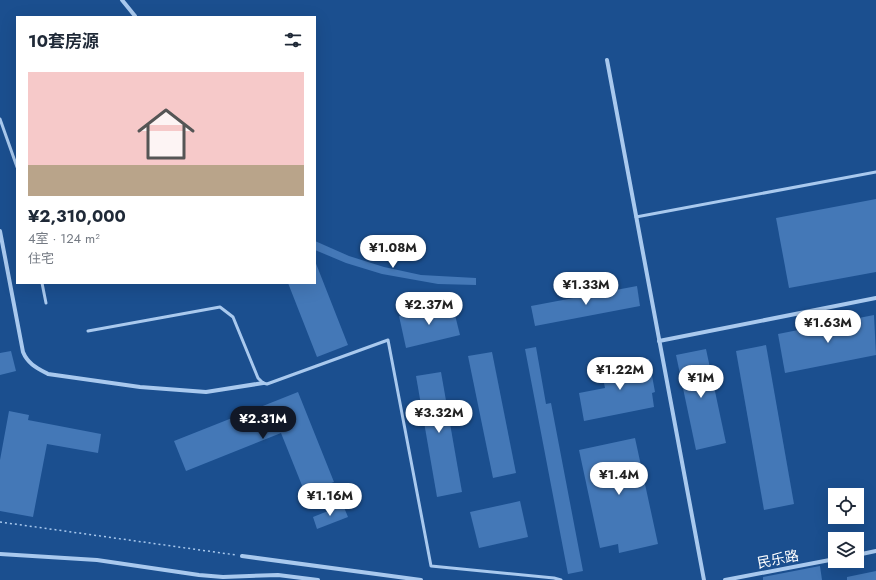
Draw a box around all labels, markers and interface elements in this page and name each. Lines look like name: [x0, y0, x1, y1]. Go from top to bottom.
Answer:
text: 10套房源: [28, 29, 99, 53]
icon: filters: [282, 29, 304, 51]
icon: home: [130, 98, 202, 170]
text: ¥2,310,000: [28, 204, 126, 228]
text: 4室 · 124 m²: [28, 229, 100, 248]
pin: ¥1.08M: [360, 235, 426, 269]
text: ¥1.08M: [369, 238, 417, 257]
text: 住宅: [28, 249, 54, 268]
pin: ¥1.33M: [553, 272, 619, 306]
text: ¥1.33M: [562, 275, 610, 294]
pin: ¥2.37M: [396, 292, 462, 326]
text: ¥2.37M: [405, 295, 453, 314]
pin: ¥1.63M: [795, 310, 861, 344]
text: ¥1.63M: [804, 313, 852, 332]
pin: ¥1.22M: [587, 357, 653, 391]
text: ¥1.22M: [596, 360, 644, 379]
pin: ¥1M: [682, 365, 720, 399]
text: ¥1M: [688, 368, 714, 387]
pin: ¥3.32M: [406, 400, 472, 434]
text: ¥3.32M: [415, 403, 463, 422]
pin: ¥2.31M: [230, 406, 296, 440]
text: ¥2.31M: [239, 409, 287, 428]
pin: ¥1.4M: [591, 462, 647, 496]
text: ¥1.4M: [599, 465, 639, 484]
pin: ¥1.16M: [297, 483, 363, 517]
text: ¥1.16M: [307, 486, 353, 505]
map controls: [828, 488, 864, 568]
button: locate: [828, 488, 864, 524]
button: layers: [828, 532, 864, 568]
street label: 民乐路: [755, 545, 801, 573]

